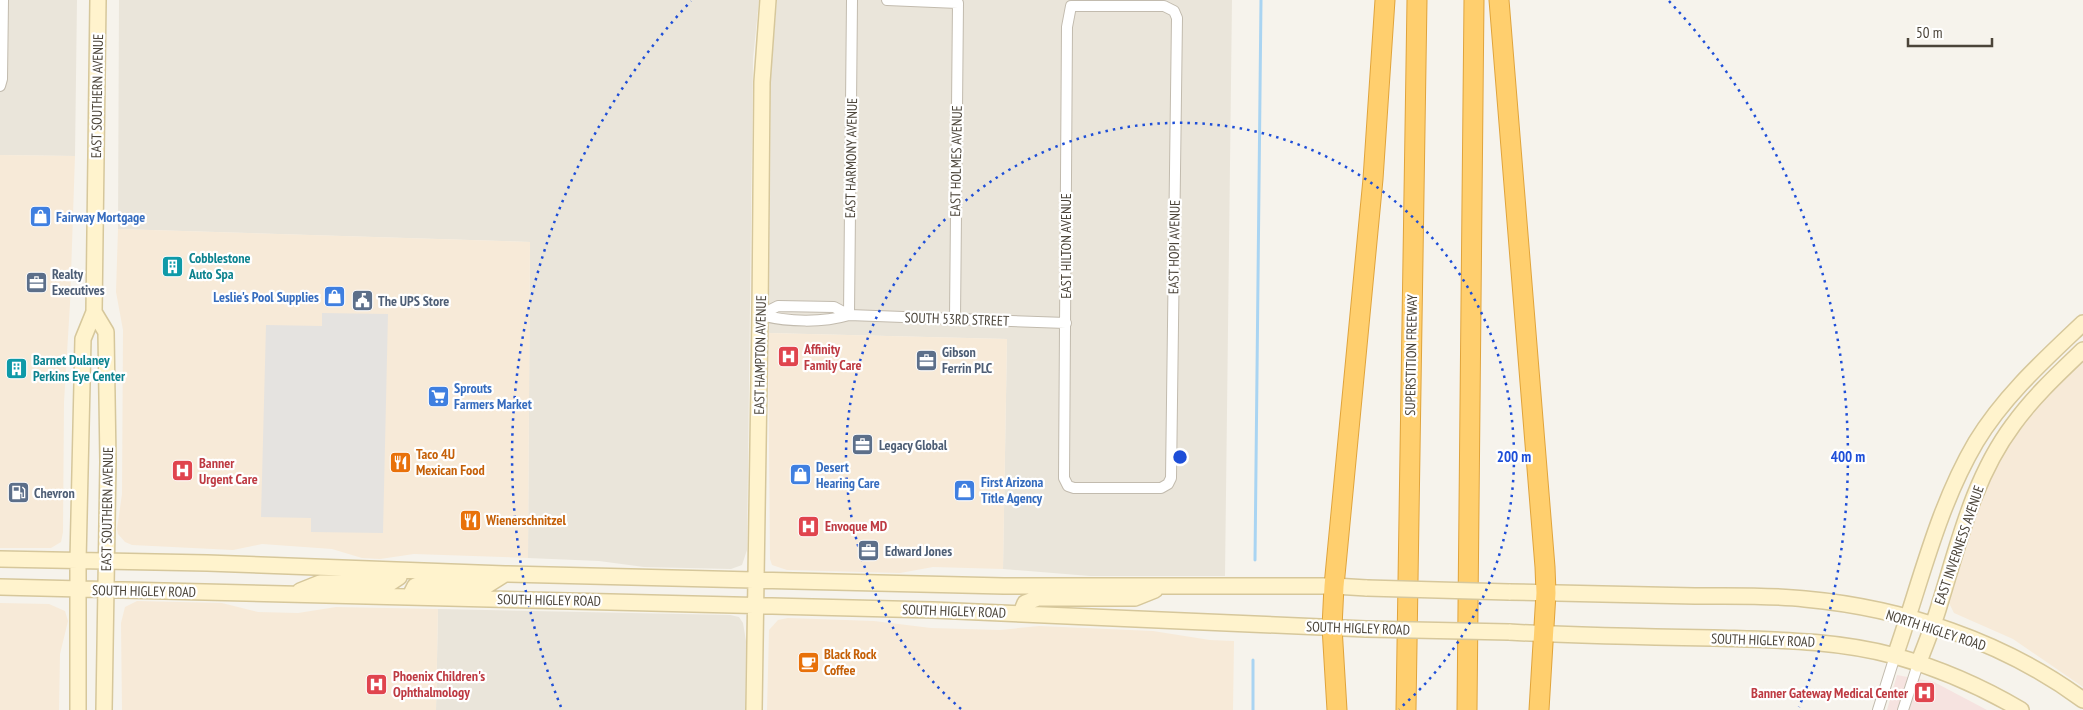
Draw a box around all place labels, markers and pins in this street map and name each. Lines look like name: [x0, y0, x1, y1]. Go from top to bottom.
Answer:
shop icon: Fairway Mortgage: [28, 205, 52, 229]
place label: Fairway Mortgage: [56, 208, 145, 226]
place label: Cobblestone Auto Spa: [188, 249, 251, 283]
building icon: Cobblestone Auto Spa: [161, 254, 185, 278]
place label: Realty Executives: [52, 265, 105, 299]
office icon: Realty Executives: [24, 270, 48, 294]
shop icon: Leslie's Pool Supplies: [323, 285, 347, 309]
place label: Leslie's Pool Supplies: [213, 288, 319, 306]
public building icon: The UPS Store: [350, 289, 374, 313]
place label: The UPS Store: [378, 292, 449, 310]
place label: Affinity Family Care: [803, 340, 862, 374]
place label: Gibson Ferrin PLC: [942, 343, 993, 377]
hospital icon: Affinity Family Care: [776, 345, 800, 369]
office icon: Gibson Ferrin PLC: [914, 348, 938, 372]
place label: Barnet Dulaney Perkins Eye Center: [33, 351, 126, 385]
building icon: Barnet Dulaney Perkins Eye Center: [5, 356, 29, 380]
place label: Sprouts Farmers Market: [454, 379, 532, 413]
supermarket icon: Sprouts Farmers Market: [426, 384, 450, 408]
office icon: Legacy Global: [851, 433, 875, 457]
place label: Legacy Global: [879, 436, 948, 454]
place label: Taco 4U Mexican Food: [416, 445, 485, 479]
centre of rings: [1171, 448, 1189, 466]
restaurant icon: Taco 4U Mexican Food: [388, 450, 412, 474]
place label: Banner Urgent Care: [199, 454, 258, 488]
place label: Desert Hearing Care: [816, 458, 880, 492]
hospital icon: Banner Urgent Care: [171, 459, 195, 483]
shop icon: Desert Hearing Care: [788, 463, 812, 487]
place label: First Arizona Title Agency: [981, 473, 1044, 507]
shop icon: First Arizona Title Agency: [953, 478, 977, 502]
fuel station icon: Chevron: [6, 481, 30, 505]
place label: Chevron: [34, 484, 75, 502]
restaurant icon: Wienerschnitzel: [458, 508, 482, 532]
place label: Wienerschnitzel: [485, 511, 566, 529]
hospital icon: Envoque MD: [797, 514, 821, 538]
place label: Envoque MD: [825, 517, 888, 535]
office icon: Edward Jones: [857, 539, 881, 563]
place label: Edward Jones: [885, 542, 952, 560]
place label: Black Rock Coffee: [824, 645, 877, 679]
cafe icon: Black Rock Coffee: [796, 650, 820, 674]
place label: Phoenix Children's Ophthalmology: [393, 667, 485, 701]
hospital icon: Phoenix Children's Ophthalmology: [365, 672, 389, 696]
hospital icon: Banner Gateway Medical Center: [1912, 681, 1936, 705]
place label: Banner Gateway Medical Center: [1751, 684, 1909, 702]

